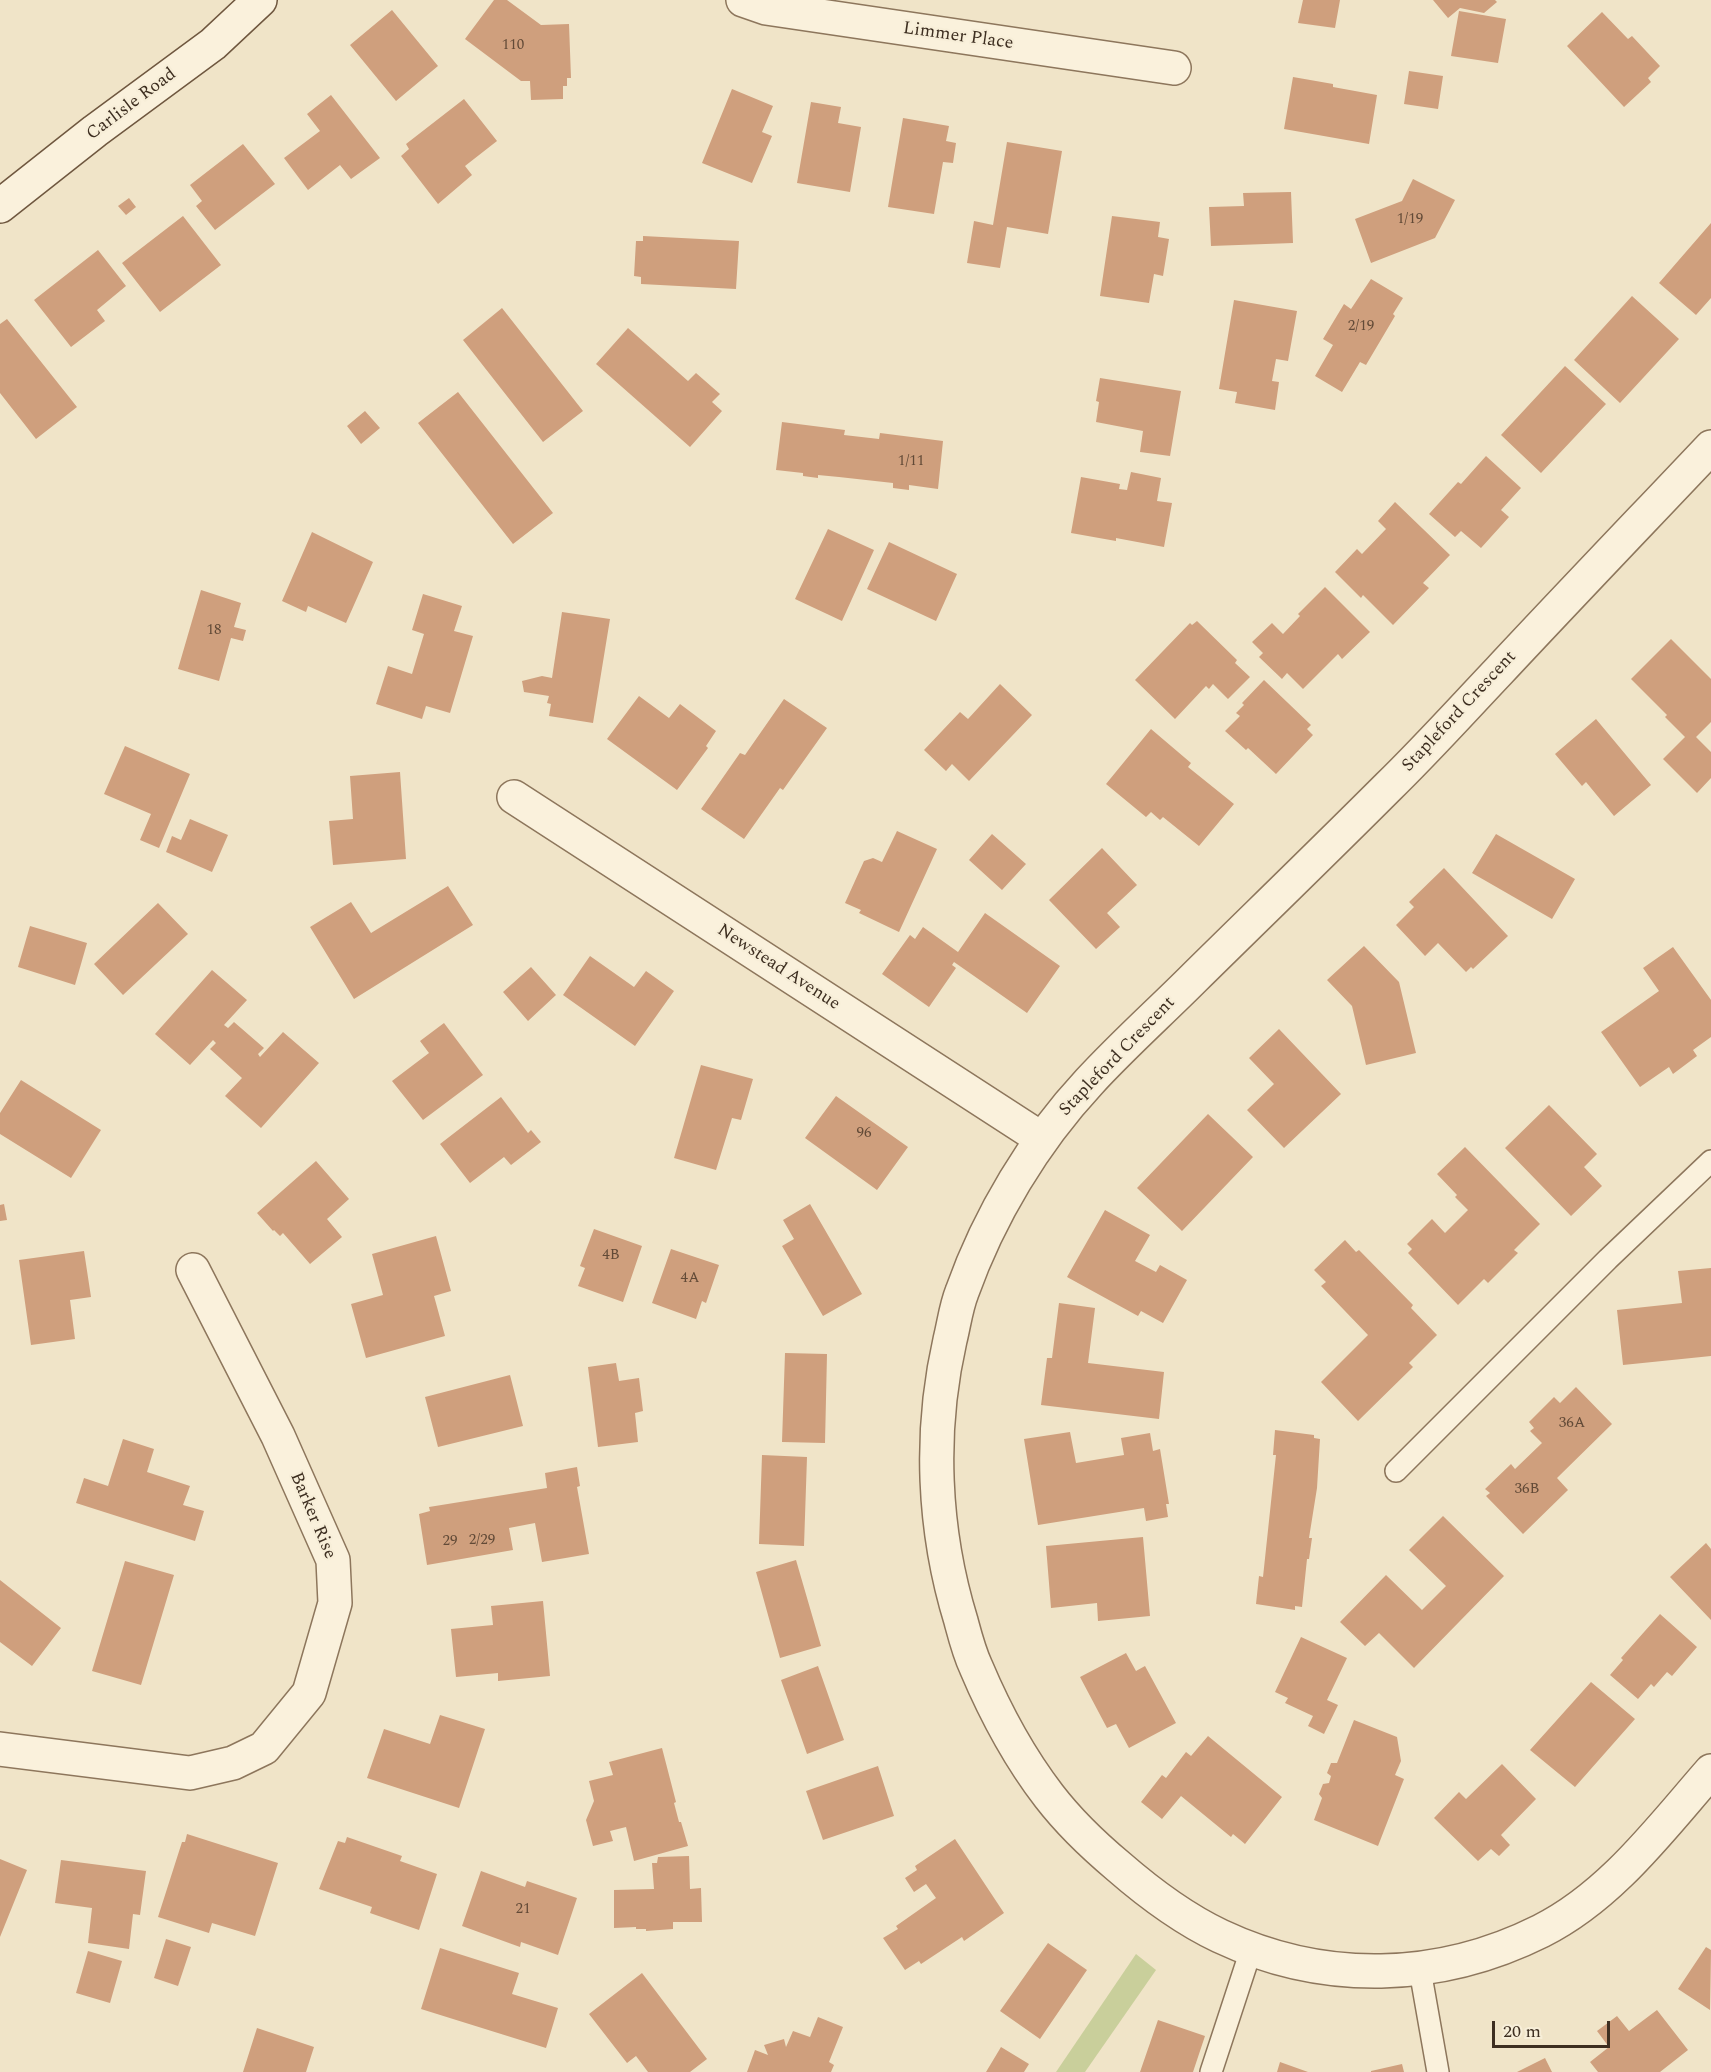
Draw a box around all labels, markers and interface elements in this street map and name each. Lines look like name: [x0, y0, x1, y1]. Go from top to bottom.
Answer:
street label: Limmer Place: [901, 19, 1015, 55]
house number: 110: [502, 37, 524, 55]
street label: Carlisle Road: [83, 64, 181, 146]
house number: 1/19: [1397, 211, 1423, 229]
house number: 2/19: [1348, 318, 1374, 336]
house number: 1/11: [898, 453, 924, 471]
house number: 18: [207, 622, 221, 640]
street label: Stapleford Crescent: [1398, 647, 1522, 777]
street label: Newstead Avenue: [712, 920, 844, 1016]
street label: Stapleford Crescent: [1055, 993, 1181, 1121]
house number: 96: [857, 1125, 871, 1143]
house number: 4B: [602, 1247, 620, 1265]
house number: 4A: [681, 1270, 699, 1288]
house number: 36A: [1559, 1415, 1585, 1433]
street label: Barker Rise: [284, 1470, 340, 1562]
house number: 36B: [1515, 1481, 1539, 1499]
house number: 2/29: [469, 1532, 495, 1550]
house number: 29: [443, 1533, 457, 1551]
house number: 21: [516, 1901, 530, 1919]
scale bar: [1495, 2009, 1614, 2047]
text: 20 m: [1503, 2018, 1541, 2045]

